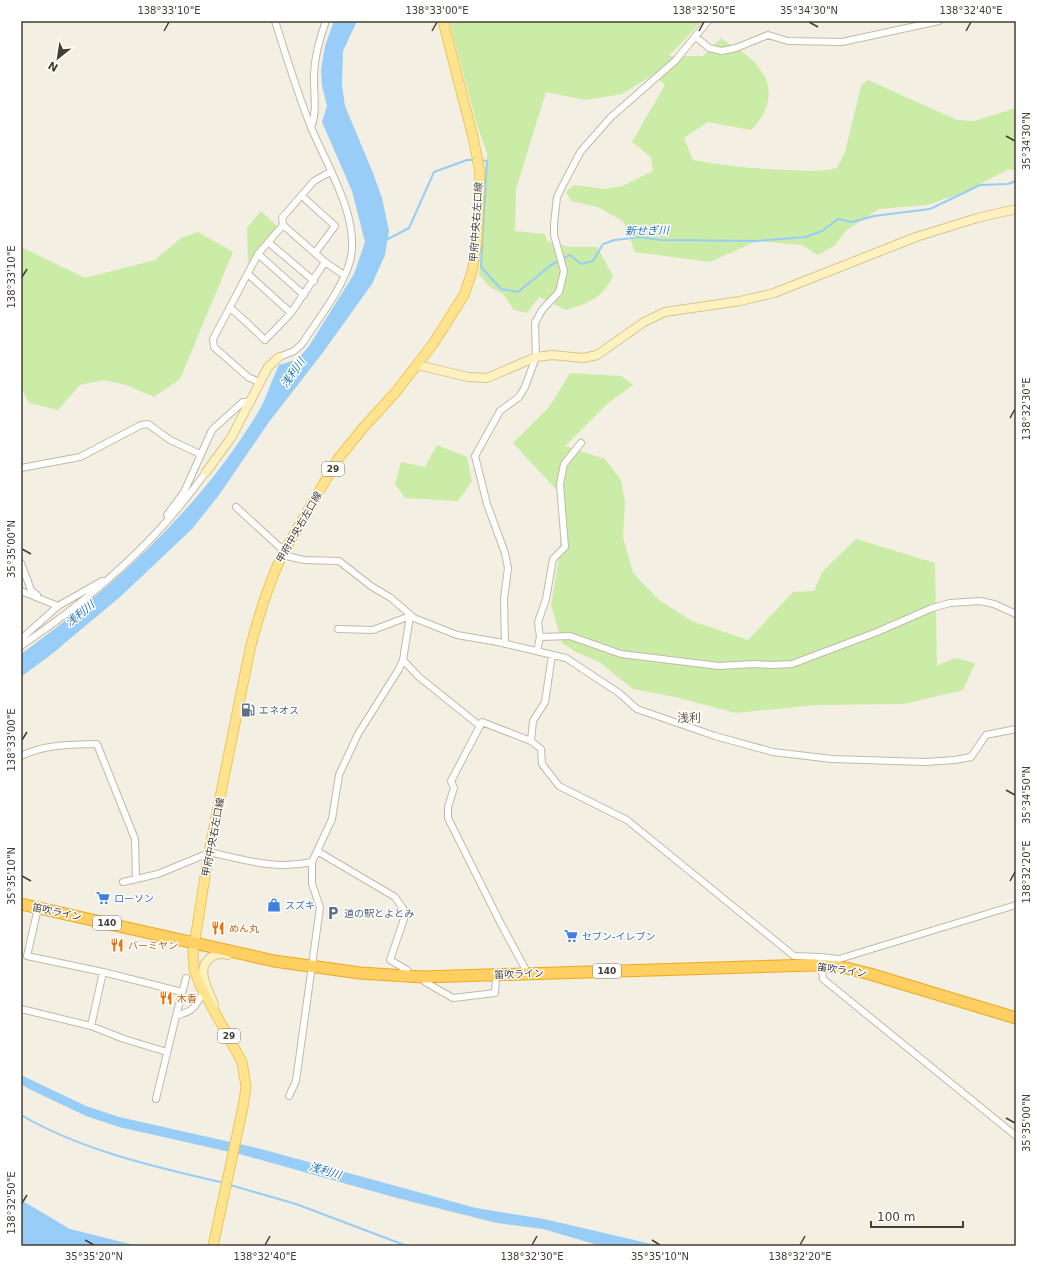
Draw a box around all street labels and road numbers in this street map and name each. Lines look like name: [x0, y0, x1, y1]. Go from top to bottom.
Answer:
street label: 甲府中央右左口線: [468, 182, 484, 262]
road number: 29: [322, 462, 344, 476]
street label: 甲府中央右左口線: [274, 490, 324, 564]
street label: 甲府中央右左口線: [200, 797, 226, 877]
street label: 笛吹ライン: [31, 901, 83, 923]
road number: 140: [93, 916, 121, 930]
street label: 笛吹ライン: [816, 961, 868, 979]
road number: 140: [593, 964, 621, 978]
street label: 笛吹ライン: [494, 968, 544, 980]
road number: 29: [218, 1029, 240, 1043]

